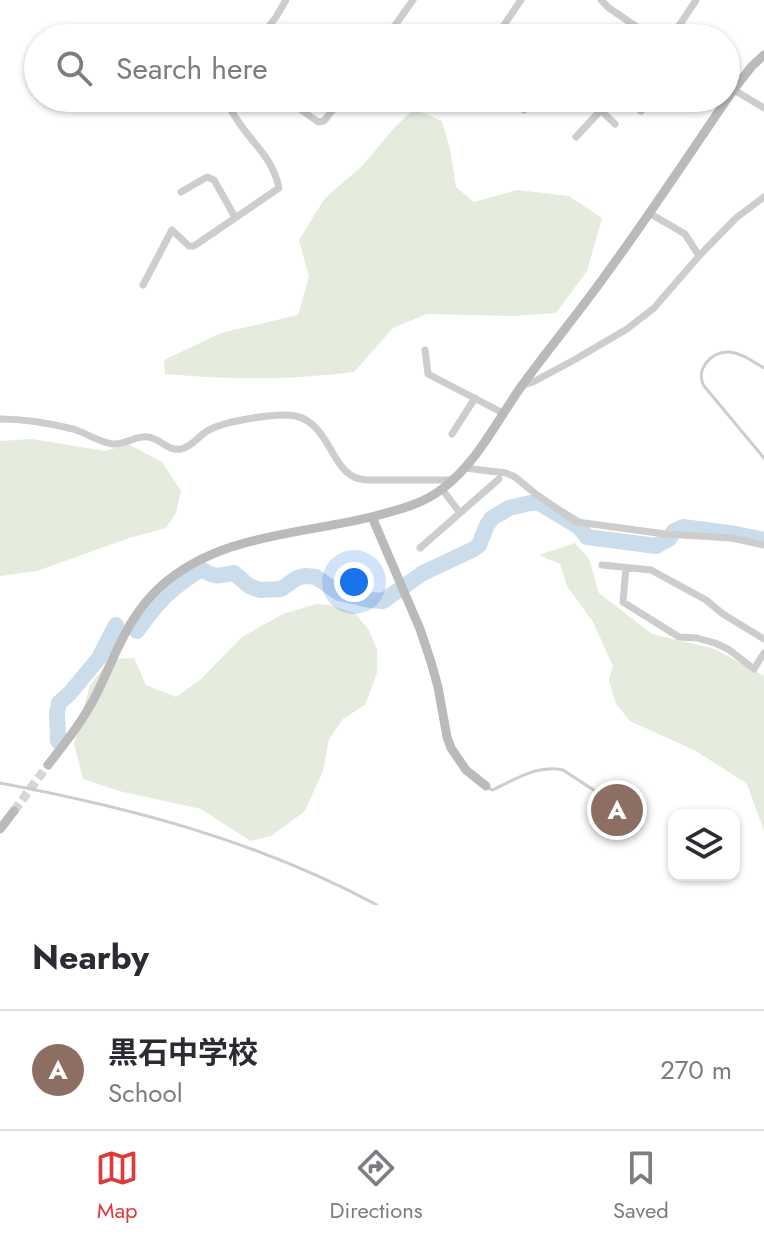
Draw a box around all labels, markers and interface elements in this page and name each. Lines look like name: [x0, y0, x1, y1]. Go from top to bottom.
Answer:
search box: [24, 24, 740, 112]
icon: search: [52, 46, 96, 90]
text: Search here: [116, 47, 268, 90]
your location: [334, 562, 374, 602]
pin: A: [591, 780, 643, 840]
map controls: [668, 809, 740, 881]
button: layers: [668, 809, 740, 881]
text: Nearby: [32, 933, 149, 982]
text: 黒石中学校: [108, 1031, 258, 1074]
text: A: [48, 1051, 68, 1089]
text: 270 m: [660, 1051, 732, 1089]
text: School: [108, 1074, 183, 1112]
tab: Map: [95, 1146, 139, 1226]
tab: Directions: [330, 1146, 423, 1226]
tab: Saved: [613, 1146, 669, 1226]

